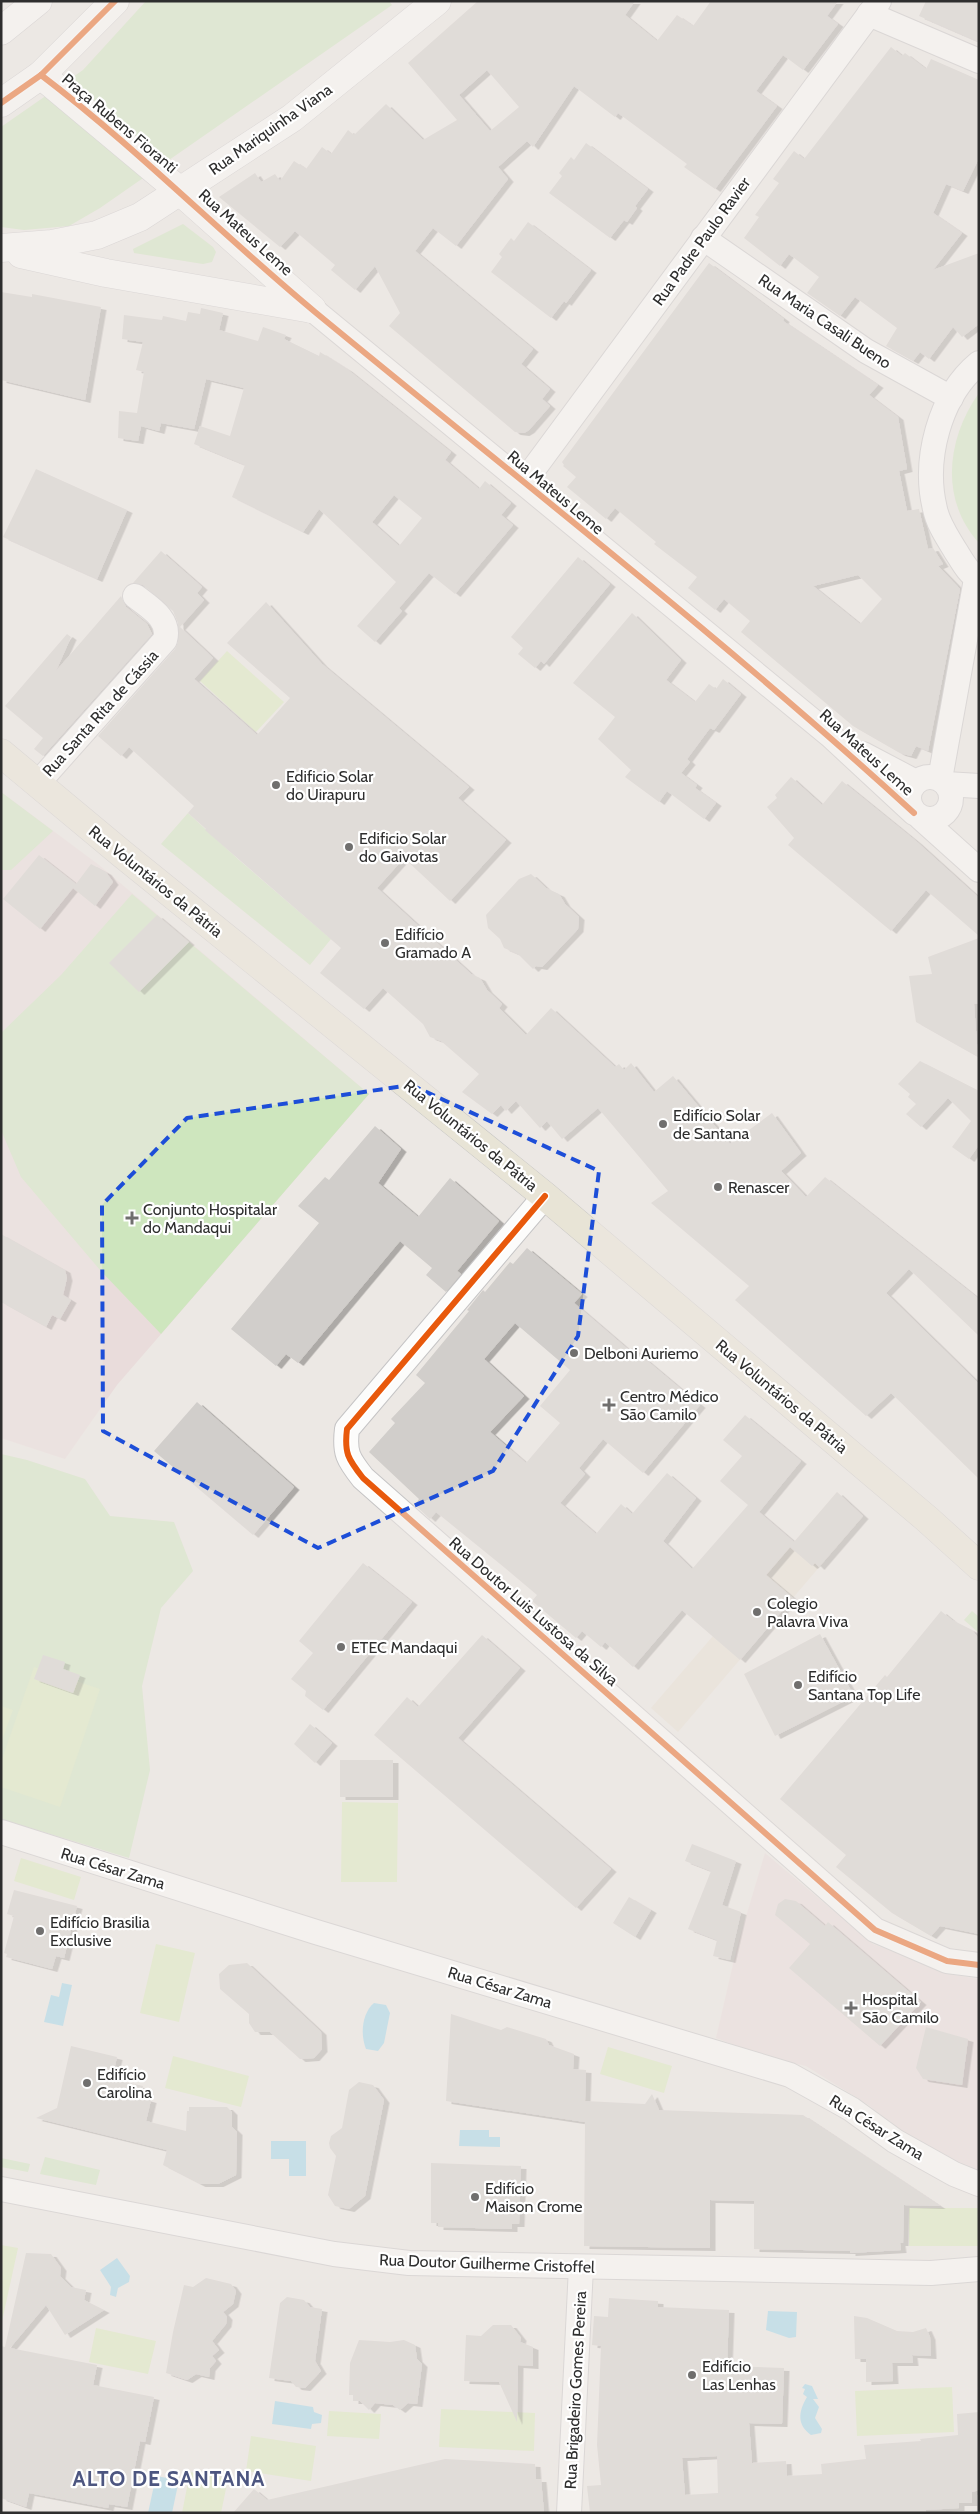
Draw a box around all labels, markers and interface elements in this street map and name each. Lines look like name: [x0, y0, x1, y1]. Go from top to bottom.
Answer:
street label: Praça Rubens Fioranti: [58, 70, 181, 177]
street label: Rua Mariquinha Viana: [205, 80, 336, 179]
street label: Rua Padre Paulo Ravier: [649, 173, 755, 309]
street label: Rua Mateus Leme: [195, 185, 297, 280]
street label: Rua Maria Casali Bueno: [755, 270, 895, 373]
street label: Rua Mateus Leme: [504, 447, 608, 538]
street label: Rua Santa Rita de Cássia: [39, 646, 162, 781]
street label: Rua Mateus Leme: [816, 705, 918, 800]
place label: Edificio Solar do Uirapuru: [286, 767, 374, 804]
marker: Edificio Solar do Uirapuru: [270, 779, 282, 791]
street label: Rua Voluntários da Pátria: [85, 822, 227, 941]
place label: Edificio Solar do Gaivotas: [359, 829, 447, 866]
marker: Edificio Solar do Gaivotas: [343, 841, 355, 853]
place label: Edifício Gramado A: [395, 925, 471, 962]
marker: Edifício Gramado A: [379, 937, 391, 949]
street label: Rua Voluntários da Pátria: [400, 1076, 542, 1195]
place label: Edifício Solar de Santana: [673, 1106, 761, 1143]
marker: Edifício Solar de Santana: [657, 1118, 669, 1130]
place label: Renascer: [728, 1178, 790, 1197]
marker: Renascer: [712, 1181, 724, 1193]
place label: Conjunto Hospitalar do Mandaqui: [143, 1200, 278, 1237]
marker: Conjunto Hospitalar do Mandaqui: [125, 1211, 139, 1225]
street label: Rua Voluntários da Pátria: [712, 1336, 852, 1457]
place label: Delboni Auriemo: [584, 1344, 699, 1363]
marker: Delboni Auriemo: [568, 1347, 580, 1359]
place label: Centro Médico São Camilo: [620, 1387, 719, 1424]
marker: Centro Médico São Camilo: [602, 1398, 616, 1412]
street label: Rua Doutor Luis Lustosa da Silva: [445, 1533, 622, 1690]
place label: Colegio Palavra Viva: [767, 1594, 849, 1631]
marker: Colegio Palavra Viva: [751, 1606, 763, 1618]
place label: ETEC Mandaqui: [351, 1638, 457, 1657]
marker: ETEC Mandaqui: [335, 1641, 347, 1653]
place label: Edifício Santana Top Life: [808, 1667, 920, 1704]
marker: Edifício Santana Top Life: [792, 1679, 804, 1691]
street label: Rua César Zama: [58, 1844, 168, 1893]
place label: Edifício Brasilia Exclusive: [50, 1913, 150, 1950]
marker: Edifício Brasilia Exclusive: [34, 1925, 46, 1937]
street label: Rua César Zama: [445, 1963, 555, 2012]
place label: Hospital São Camilo: [862, 1990, 939, 2027]
marker: Hospital São Camilo: [844, 2001, 858, 2015]
place label: Edifício Carolina: [97, 2065, 152, 2102]
marker: Edifício Carolina: [81, 2077, 93, 2089]
street label: Rua César Zama: [826, 2091, 928, 2164]
place label: Edifício Maison Crome: [485, 2179, 583, 2216]
marker: Edifício Maison Crome: [469, 2191, 481, 2203]
street label: Rua Doutor Guilherme Cristoffel: [379, 2250, 595, 2277]
street label: Rua Brigadeiro Gomes Pereira: [561, 2290, 590, 2490]
place label: Edifício Las Lenhas: [702, 2357, 776, 2394]
marker: Edifício Las Lenhas: [686, 2369, 698, 2381]
district label: ALTO DE SANTANA: [73, 2466, 265, 2491]

